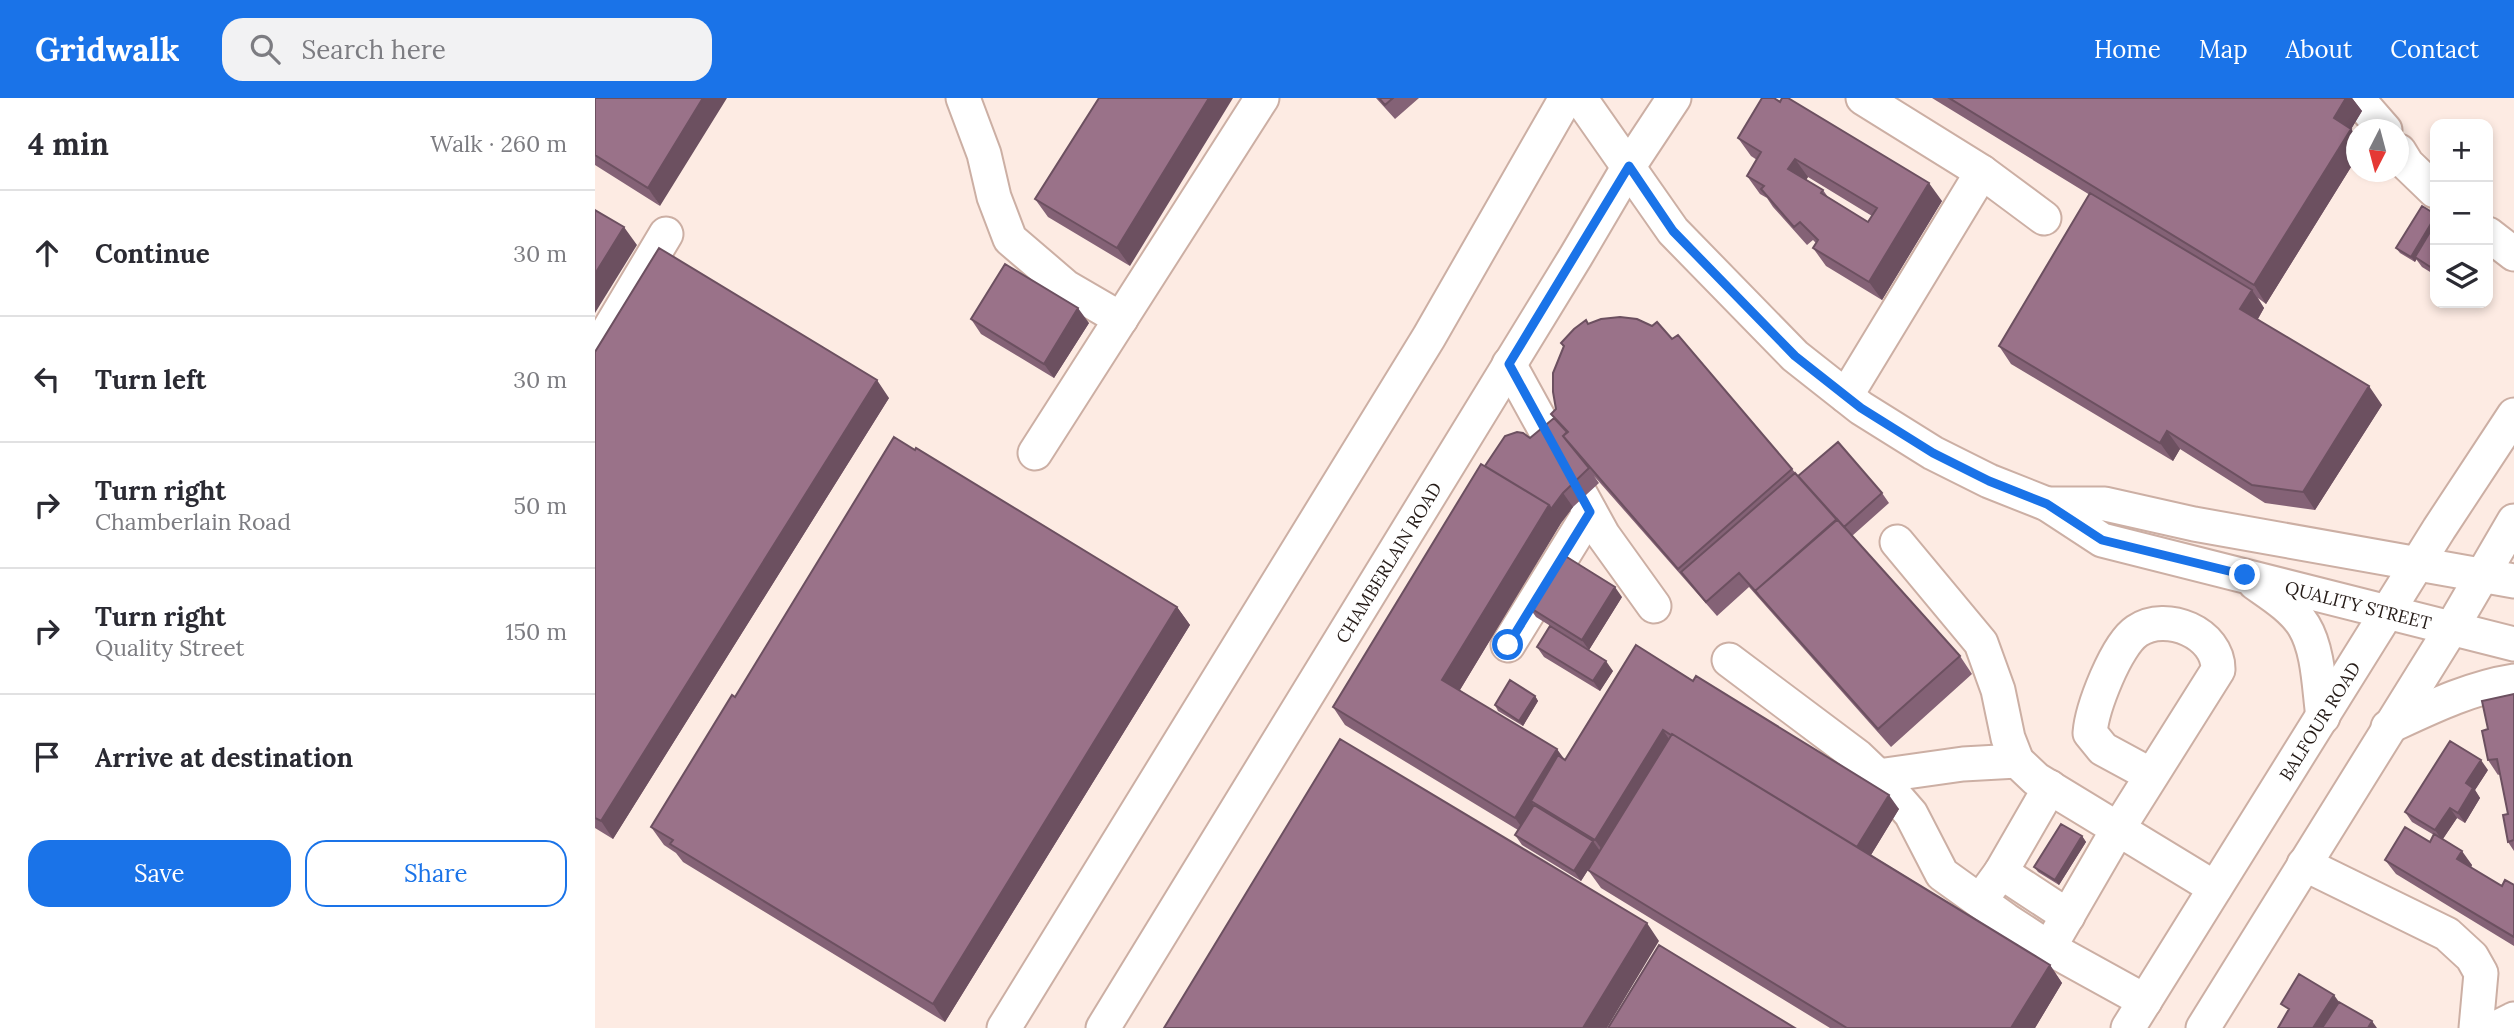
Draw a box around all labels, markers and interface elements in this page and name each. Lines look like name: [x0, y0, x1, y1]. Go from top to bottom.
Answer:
search box: [222, 18, 712, 81]
text: Gridwalk: [35, 28, 180, 70]
icon: search: [246, 30, 284, 68]
text: Search here: [302, 33, 446, 66]
text: Home: [2094, 34, 2161, 65]
text: Map: [2199, 34, 2248, 65]
text: About: [2286, 34, 2352, 65]
text: Contact: [2390, 34, 2479, 65]
north arrow: [2346, 119, 2409, 182]
map controls: [2430, 119, 2493, 308]
button: +: [2430, 119, 2493, 182]
text: 4 min: [28, 125, 109, 163]
text: Walk · 260 m: [430, 129, 567, 158]
button: −: [2430, 182, 2493, 245]
icon: ahead: [28, 234, 66, 272]
text: Continue: [95, 237, 210, 270]
text: 30 m: [513, 239, 567, 268]
button: layers: [2430, 245, 2493, 308]
icon: left: [28, 360, 66, 398]
text: Turn left: [95, 363, 206, 396]
text: 30 m: [513, 365, 567, 394]
text: Turn right: [95, 474, 226, 507]
street label: CHAMBERLAIN ROAD: [1330, 478, 1446, 647]
icon: right: [28, 486, 66, 524]
text: 50 m: [514, 491, 567, 520]
text: Chamberlain Road: [95, 507, 291, 536]
route end: [2229, 559, 2260, 590]
street label: QUALITY STREET: [2283, 575, 2434, 634]
text: Turn right: [95, 600, 226, 633]
icon: right: [28, 612, 66, 650]
text: 150 m: [505, 617, 567, 646]
route start: [1492, 629, 1523, 660]
text: Quality Street: [95, 633, 244, 662]
street label: BALFOUR ROAD: [2274, 657, 2365, 785]
icon: arrive: [28, 738, 66, 776]
text: Arrive at destination: [95, 741, 353, 774]
button: Save: [28, 840, 291, 907]
button: Share: [305, 840, 567, 907]

